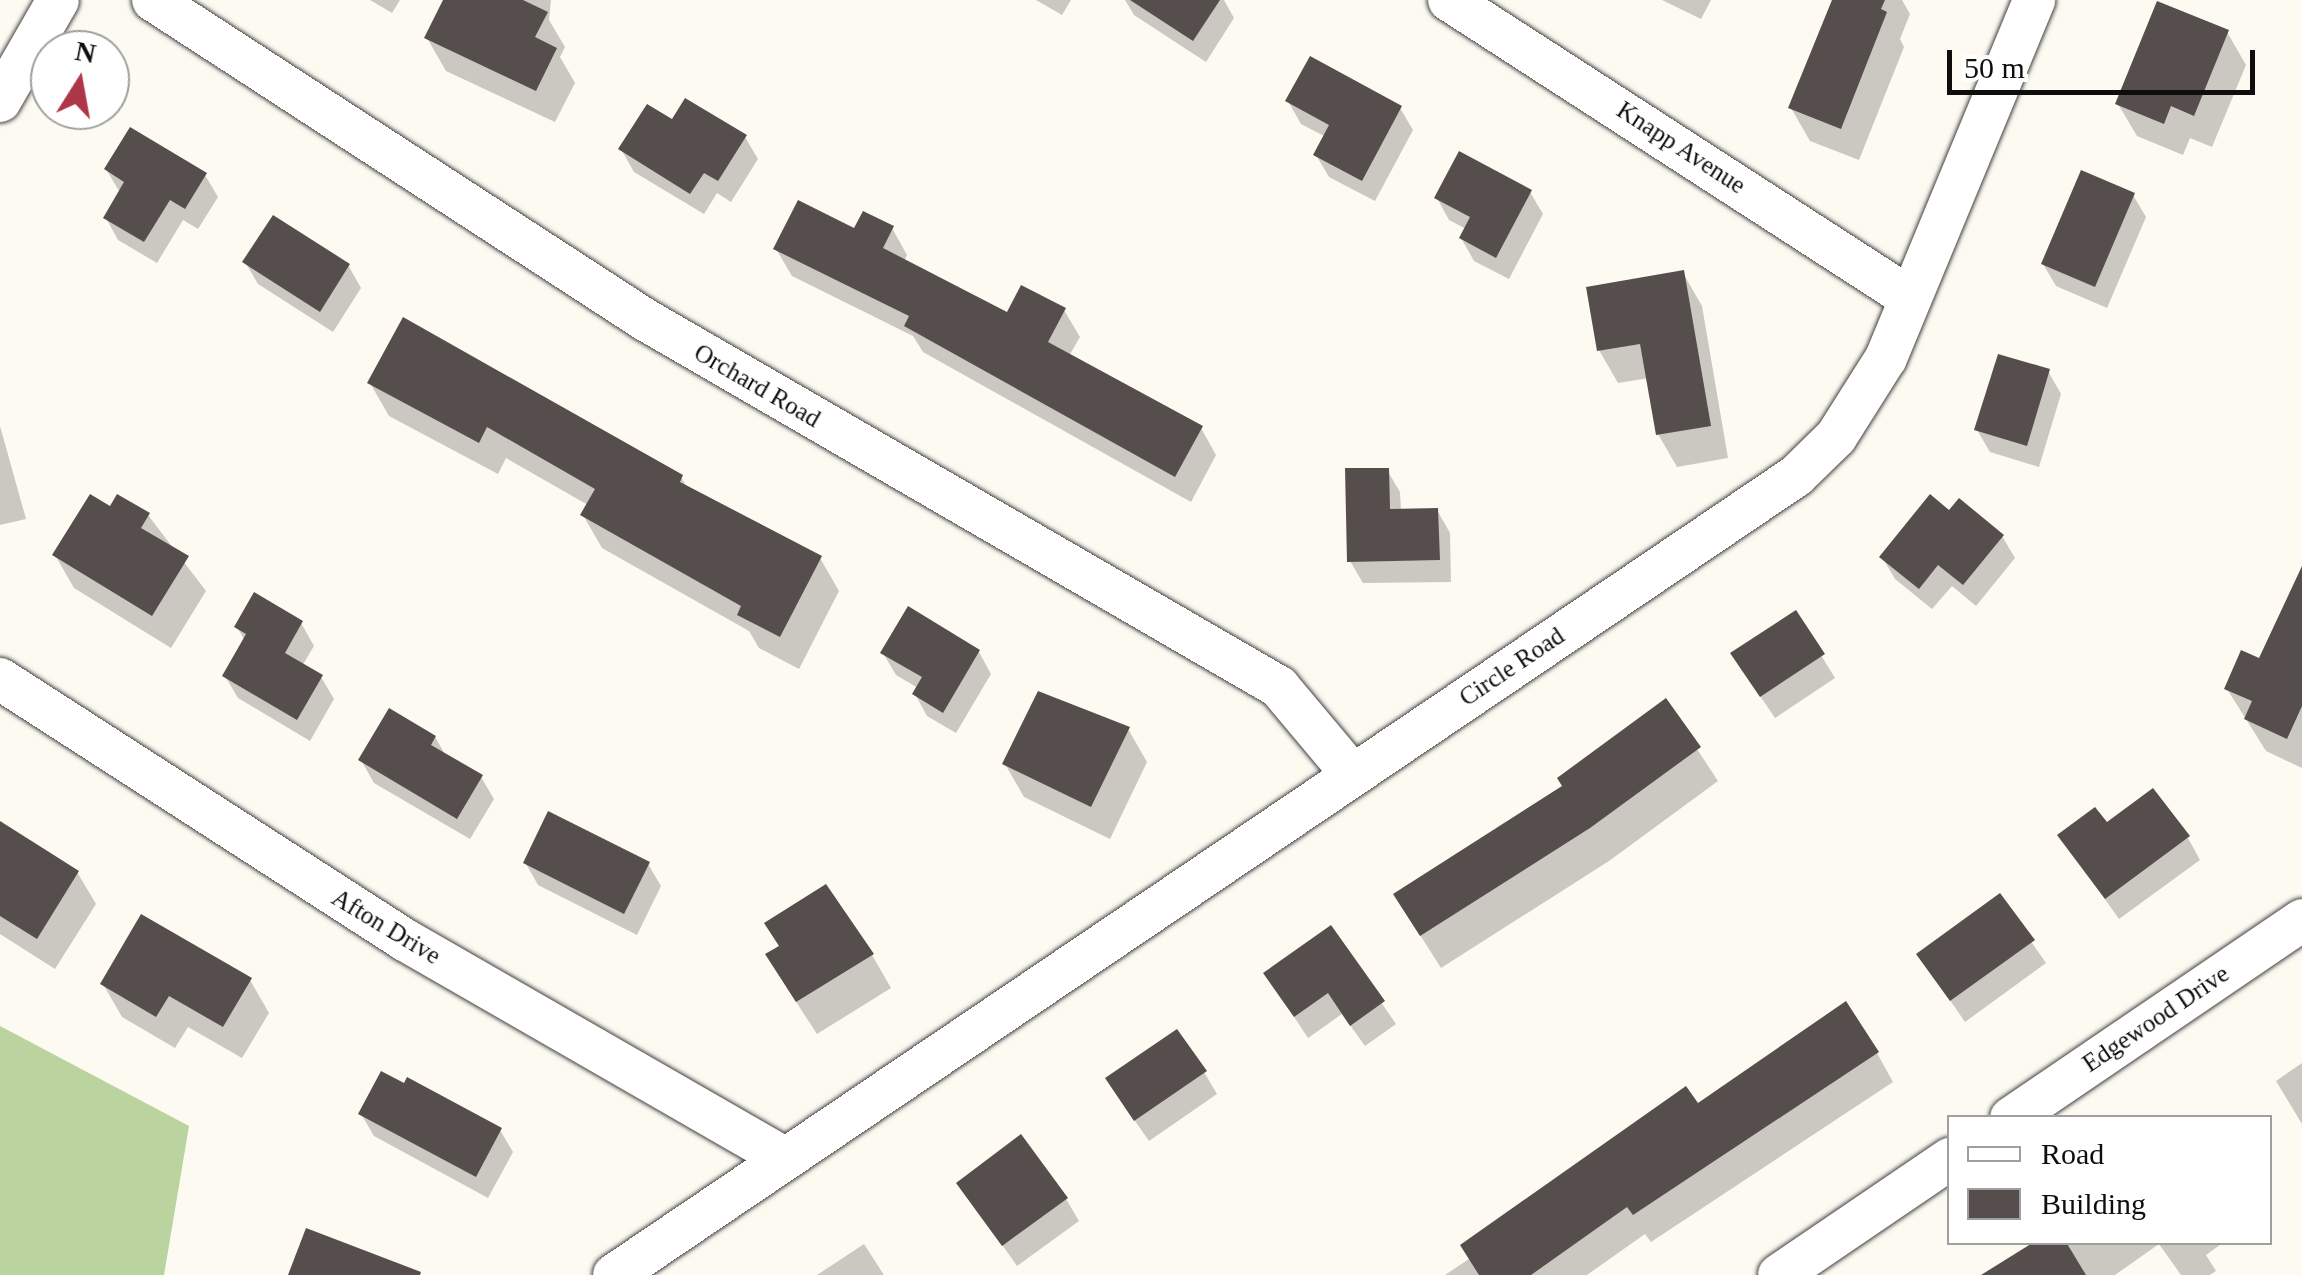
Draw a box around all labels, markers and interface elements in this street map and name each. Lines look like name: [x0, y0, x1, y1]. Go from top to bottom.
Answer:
north arrow: [30, 30, 130, 130]
scale bar: [1952, 30, 2260, 92]
text: N: [73, 35, 98, 69]
text: 50 m: [1964, 51, 2025, 84]
street label: Knapp Avenue: [1610, 95, 1752, 201]
street label: Orchard Road: [688, 338, 826, 434]
street label: Circle Road: [1454, 621, 1570, 713]
street label: Afton Drive: [326, 883, 446, 971]
street label: Edgewood Drive: [2077, 959, 2235, 1079]
legend: [1947, 1115, 2272, 1245]
text: Road: [2041, 1137, 2104, 1170]
text: Building: [2041, 1187, 2146, 1220]

